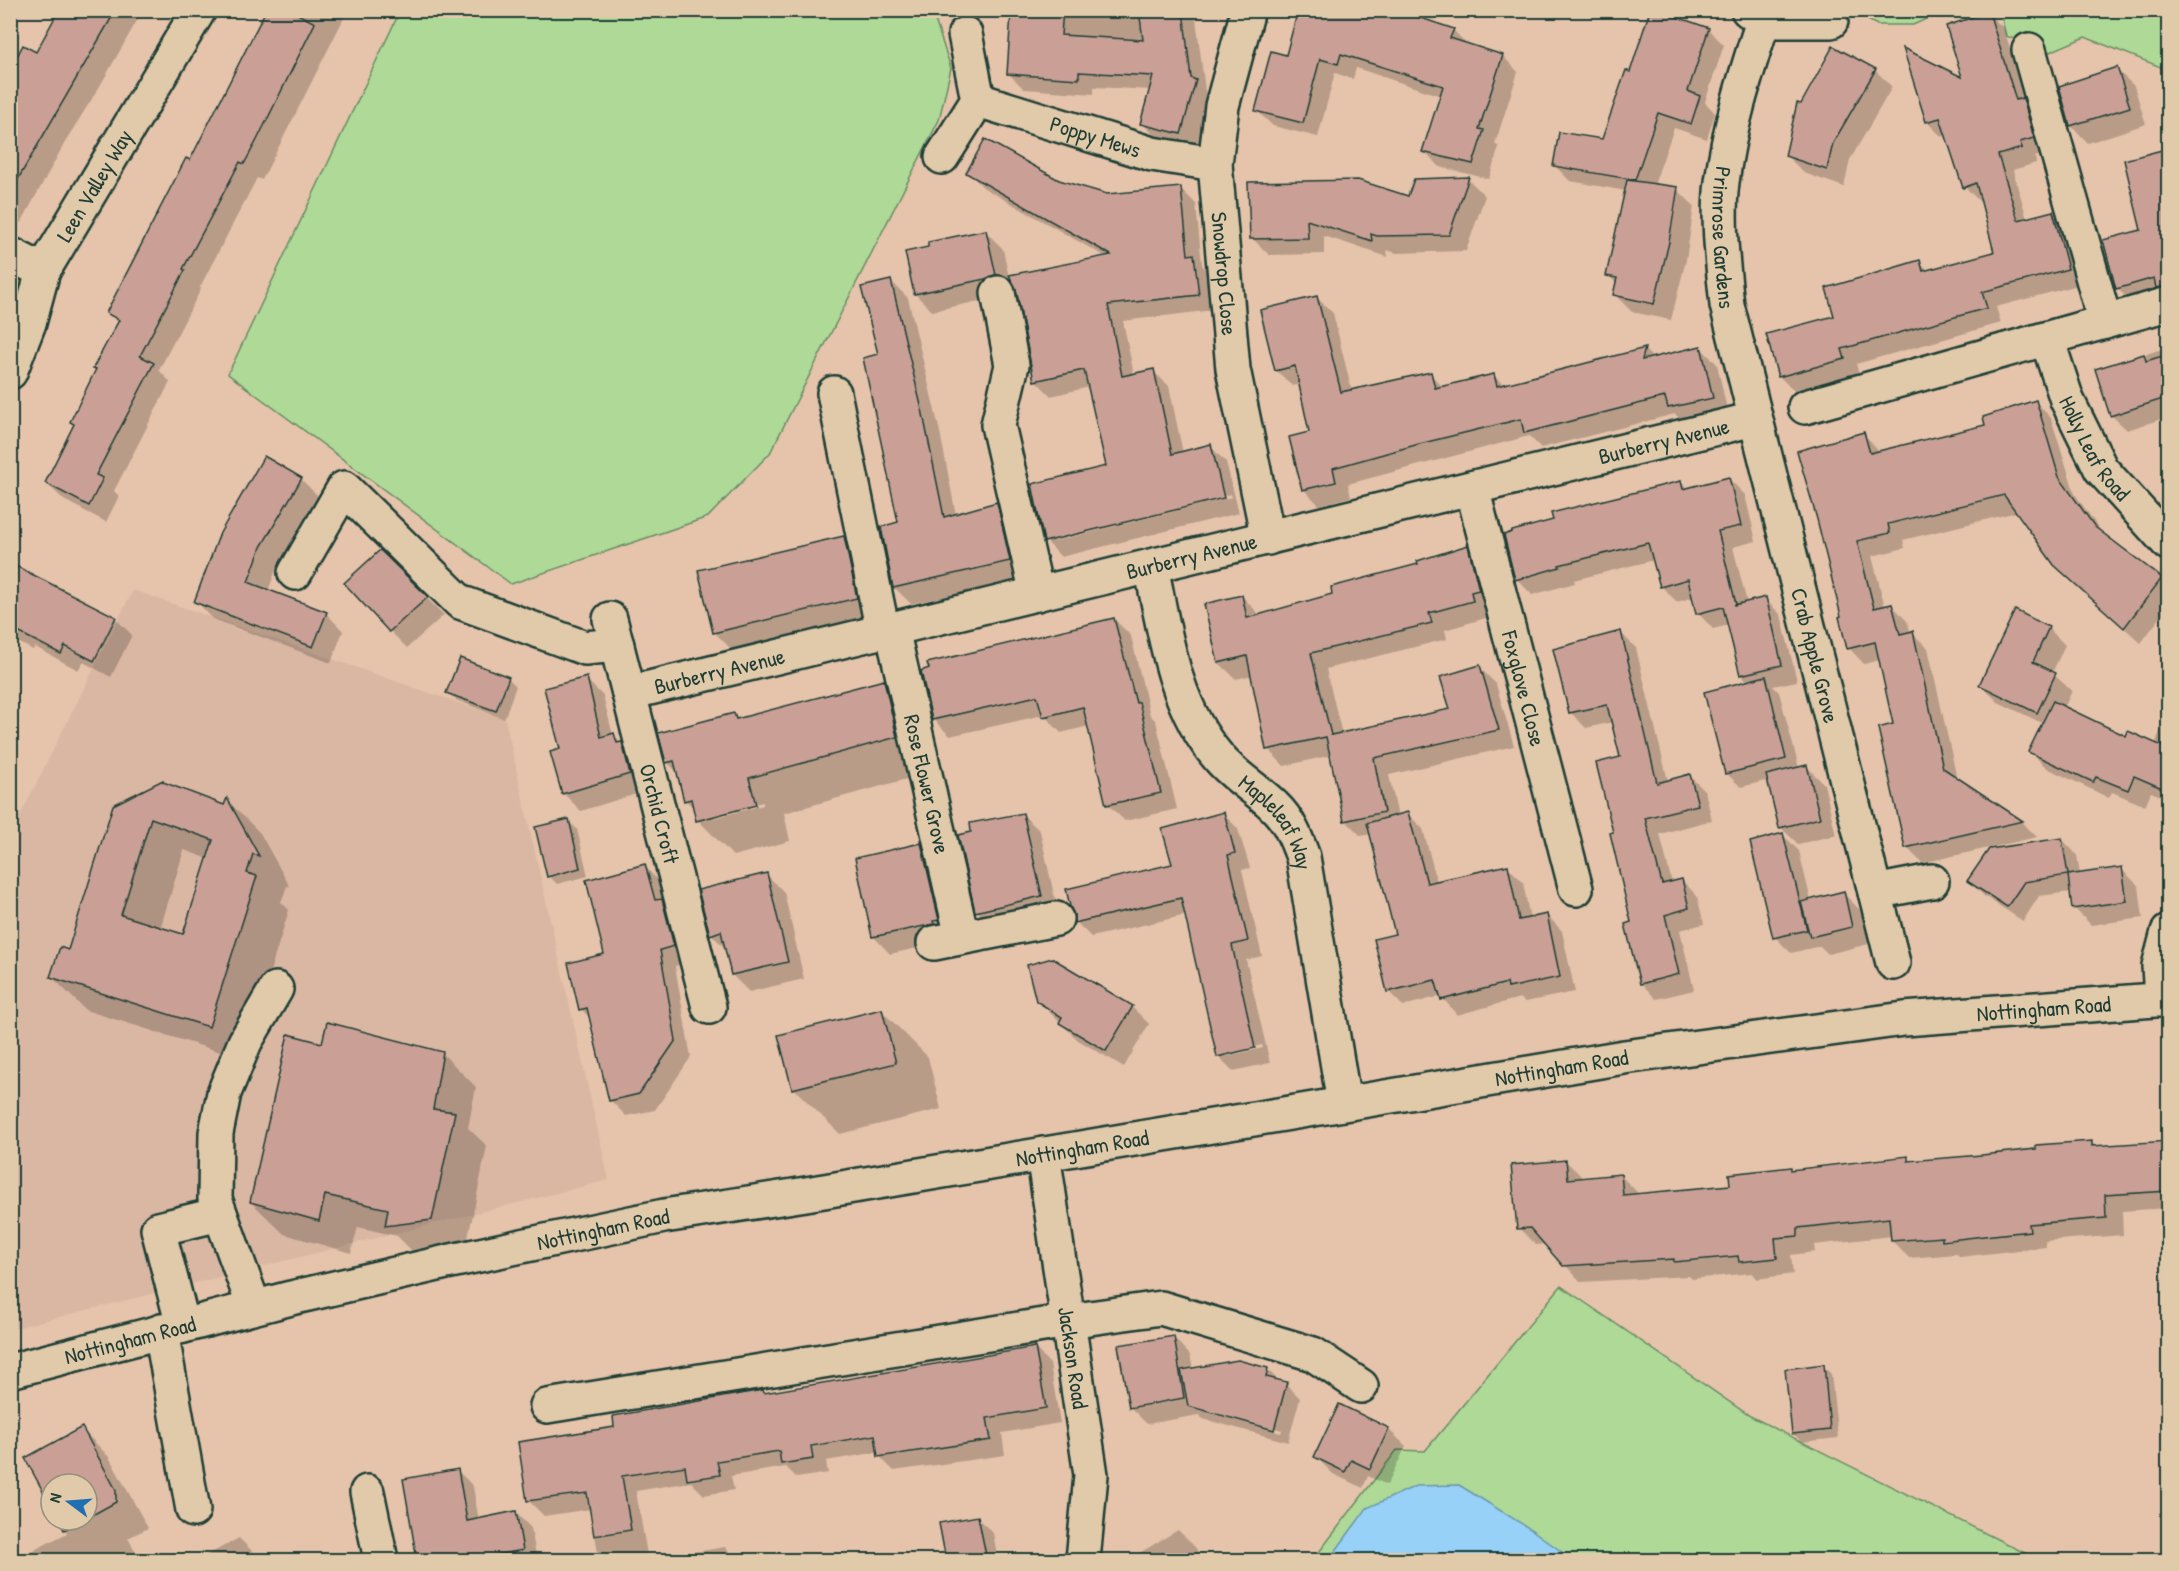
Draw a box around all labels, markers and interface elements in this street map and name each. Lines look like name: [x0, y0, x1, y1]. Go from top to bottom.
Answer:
street label: Poppy Mews: [1047, 108, 1144, 165]
street label: Leen Valley Way: [49, 124, 139, 247]
street label: Primrose Gardens: [1705, 164, 1742, 310]
street label: Snowdrop Close: [1204, 211, 1245, 337]
street label: Holly Leaf Road: [2052, 391, 2138, 507]
street label: Burberry Avenue: [1595, 411, 1732, 471]
street label: Burberry Avenue: [1123, 526, 1260, 586]
street label: Crab Apple Grove: [1784, 585, 1847, 726]
street label: Foxglove Close: [1494, 626, 1553, 750]
street label: Burberry Avenue: [651, 641, 788, 701]
street label: Rose Flower Grove: [897, 711, 958, 857]
street label: Orchid Croft: [633, 761, 687, 867]
street label: Mapleleaf Way: [1232, 767, 1320, 872]
street label: Nottingham Road: [1976, 988, 2112, 1028]
street label: Nottingham Road: [1493, 1041, 1631, 1093]
street label: Nottingham Road: [1013, 1122, 1151, 1174]
street label: Nottingham Road: [534, 1200, 672, 1257]
street label: Jackson Road: [1051, 1305, 1096, 1411]
street label: Nottingham Road: [61, 1308, 199, 1371]
north arrow: [39, 1472, 99, 1532]
text: N: [43, 1490, 66, 1505]

